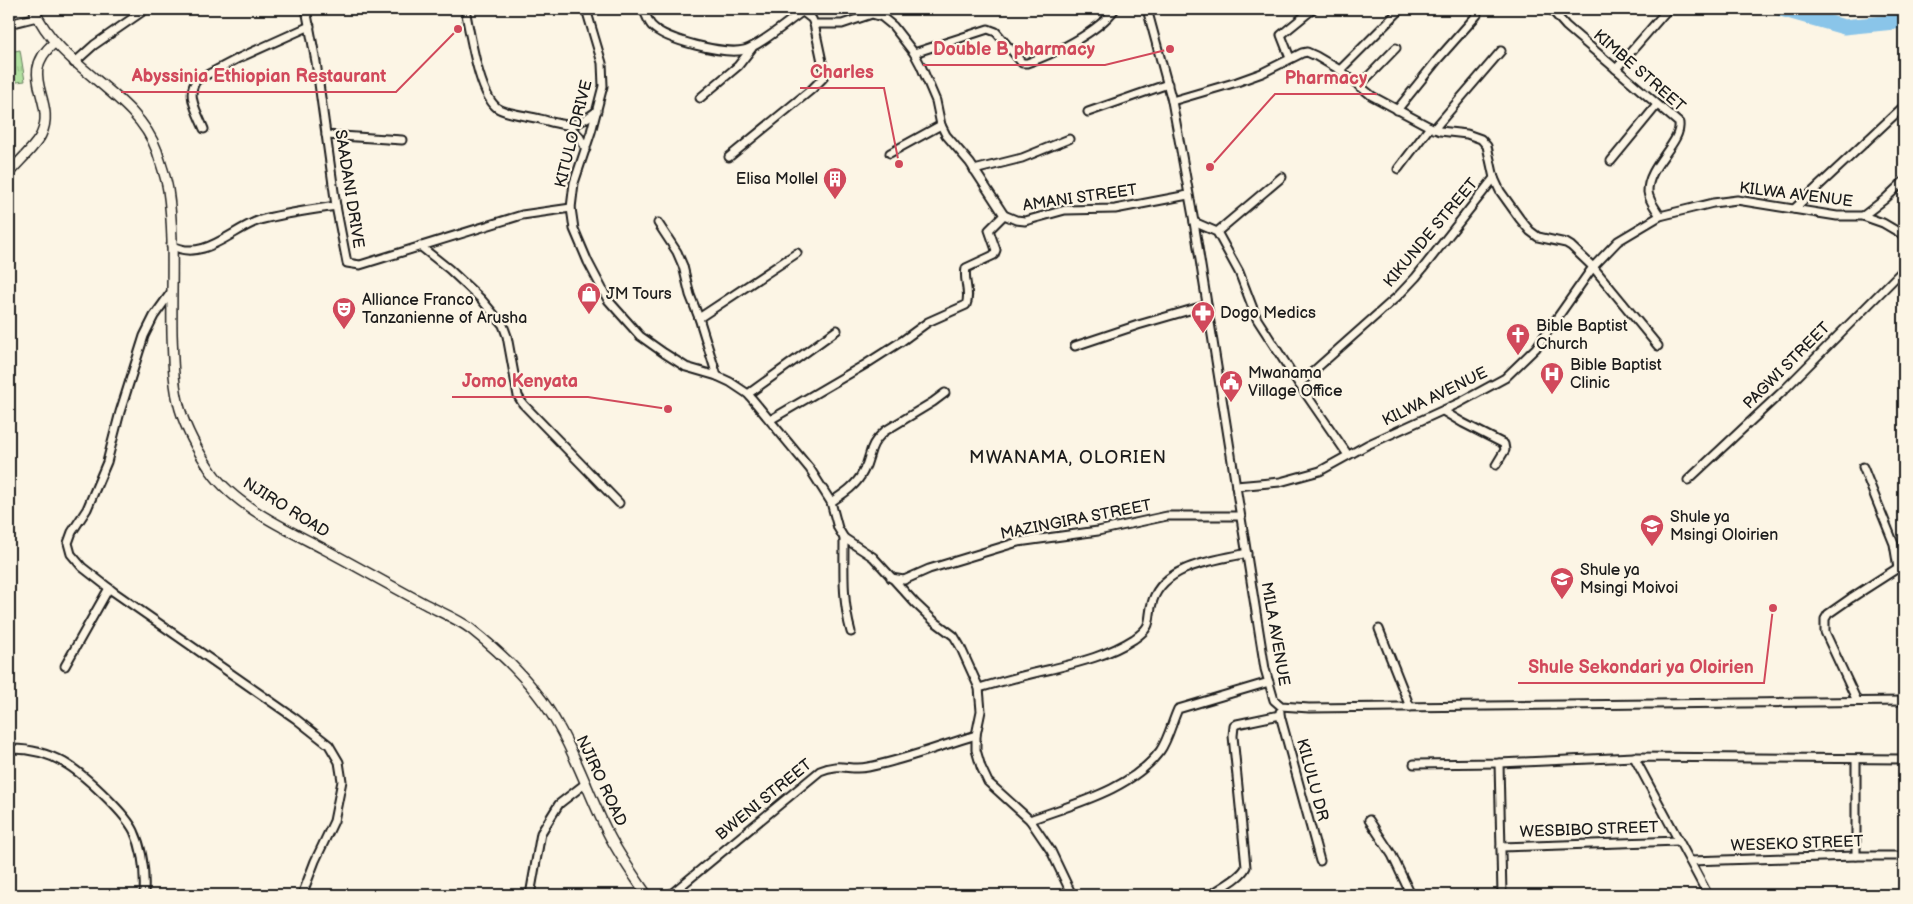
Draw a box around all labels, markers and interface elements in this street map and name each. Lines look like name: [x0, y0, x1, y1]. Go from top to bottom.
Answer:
street label: KIMBE STREET: [1589, 26, 1689, 116]
callout: Double B pharmacy: [923, 32, 1105, 65]
text: Double B pharmacy: [933, 39, 1096, 60]
callout: Charles: [800, 55, 884, 88]
callout: Abyssinia Ethiopian Restaurant: [121, 59, 396, 92]
callout: Pharmacy: [1275, 61, 1377, 94]
text: Charles: [810, 62, 874, 83]
text: Abyssinia Ethiopian Restaurant: [131, 66, 386, 87]
text: Pharmacy: [1285, 68, 1368, 89]
street label: KITULO DRIVE: [551, 78, 597, 190]
street label: SAADANI DRIVE: [330, 128, 368, 250]
building icon: Elisa Mollel: [822, 166, 848, 200]
place label: Elisa Mollel: [736, 170, 818, 189]
street label: KIKUNDE STREET: [1380, 174, 1482, 291]
street label: KILWA AVENUE: [1738, 179, 1854, 211]
street label: AMANI STREET: [1022, 181, 1139, 215]
shop icon: JM Tours: [576, 281, 602, 315]
place label: JM Tours: [606, 285, 672, 304]
place label: Alliance Franco Tanzanienne of Arusha: [362, 291, 527, 328]
theatre icon: Alliance Franco Tanzanienne of Arusha: [331, 296, 357, 330]
pharmacy icon: Dogo Medics: [1190, 300, 1216, 334]
place label: Dogo Medics: [1220, 304, 1316, 323]
place label: Bible Baptist Church: [1536, 317, 1628, 354]
street label: PAGWI STREET: [1740, 318, 1835, 413]
church icon: Bible Baptist Church: [1505, 322, 1531, 356]
place label: Bible Baptist Clinic: [1570, 356, 1662, 393]
hospital icon: Bible Baptist Clinic: [1539, 361, 1565, 395]
street label: KILWA AVENUE: [1379, 363, 1491, 431]
callout: Jomo Kenyata: [452, 364, 588, 397]
place label: Mwanama Village Office: [1248, 364, 1343, 401]
public building icon: Mwanama Village Office: [1218, 369, 1244, 403]
text: Jomo Kenyata: [462, 371, 578, 392]
district label: MWANAMA, OLORIEN: [969, 447, 1167, 468]
street label: NJIRO ROAD: [239, 474, 333, 542]
street label: MAZINGIRA STREET: [999, 496, 1154, 544]
place label: Shule ya Msingi Oloirien: [1670, 508, 1778, 545]
school or university icon: Shule ya Msingi Oloirien: [1639, 513, 1665, 547]
place label: Shule ya Msingi Moivoi: [1580, 561, 1678, 598]
school or university icon: Shule ya Msingi Moivoi: [1549, 566, 1575, 600]
street label: MILA AVENUE: [1257, 581, 1293, 687]
callout: Shule Sekondari ya Oloirien: [1518, 650, 1764, 683]
text: Shule Sekondari ya Oloirien: [1528, 657, 1754, 678]
street label: NJIRO ROAD: [572, 733, 630, 829]
street label: KILULU DR: [1292, 737, 1332, 823]
street label: BWENI STREET: [712, 755, 816, 845]
street label: WESBIBO STREET: [1519, 818, 1659, 842]
street label: WESEKO STREET: [1730, 832, 1864, 856]

